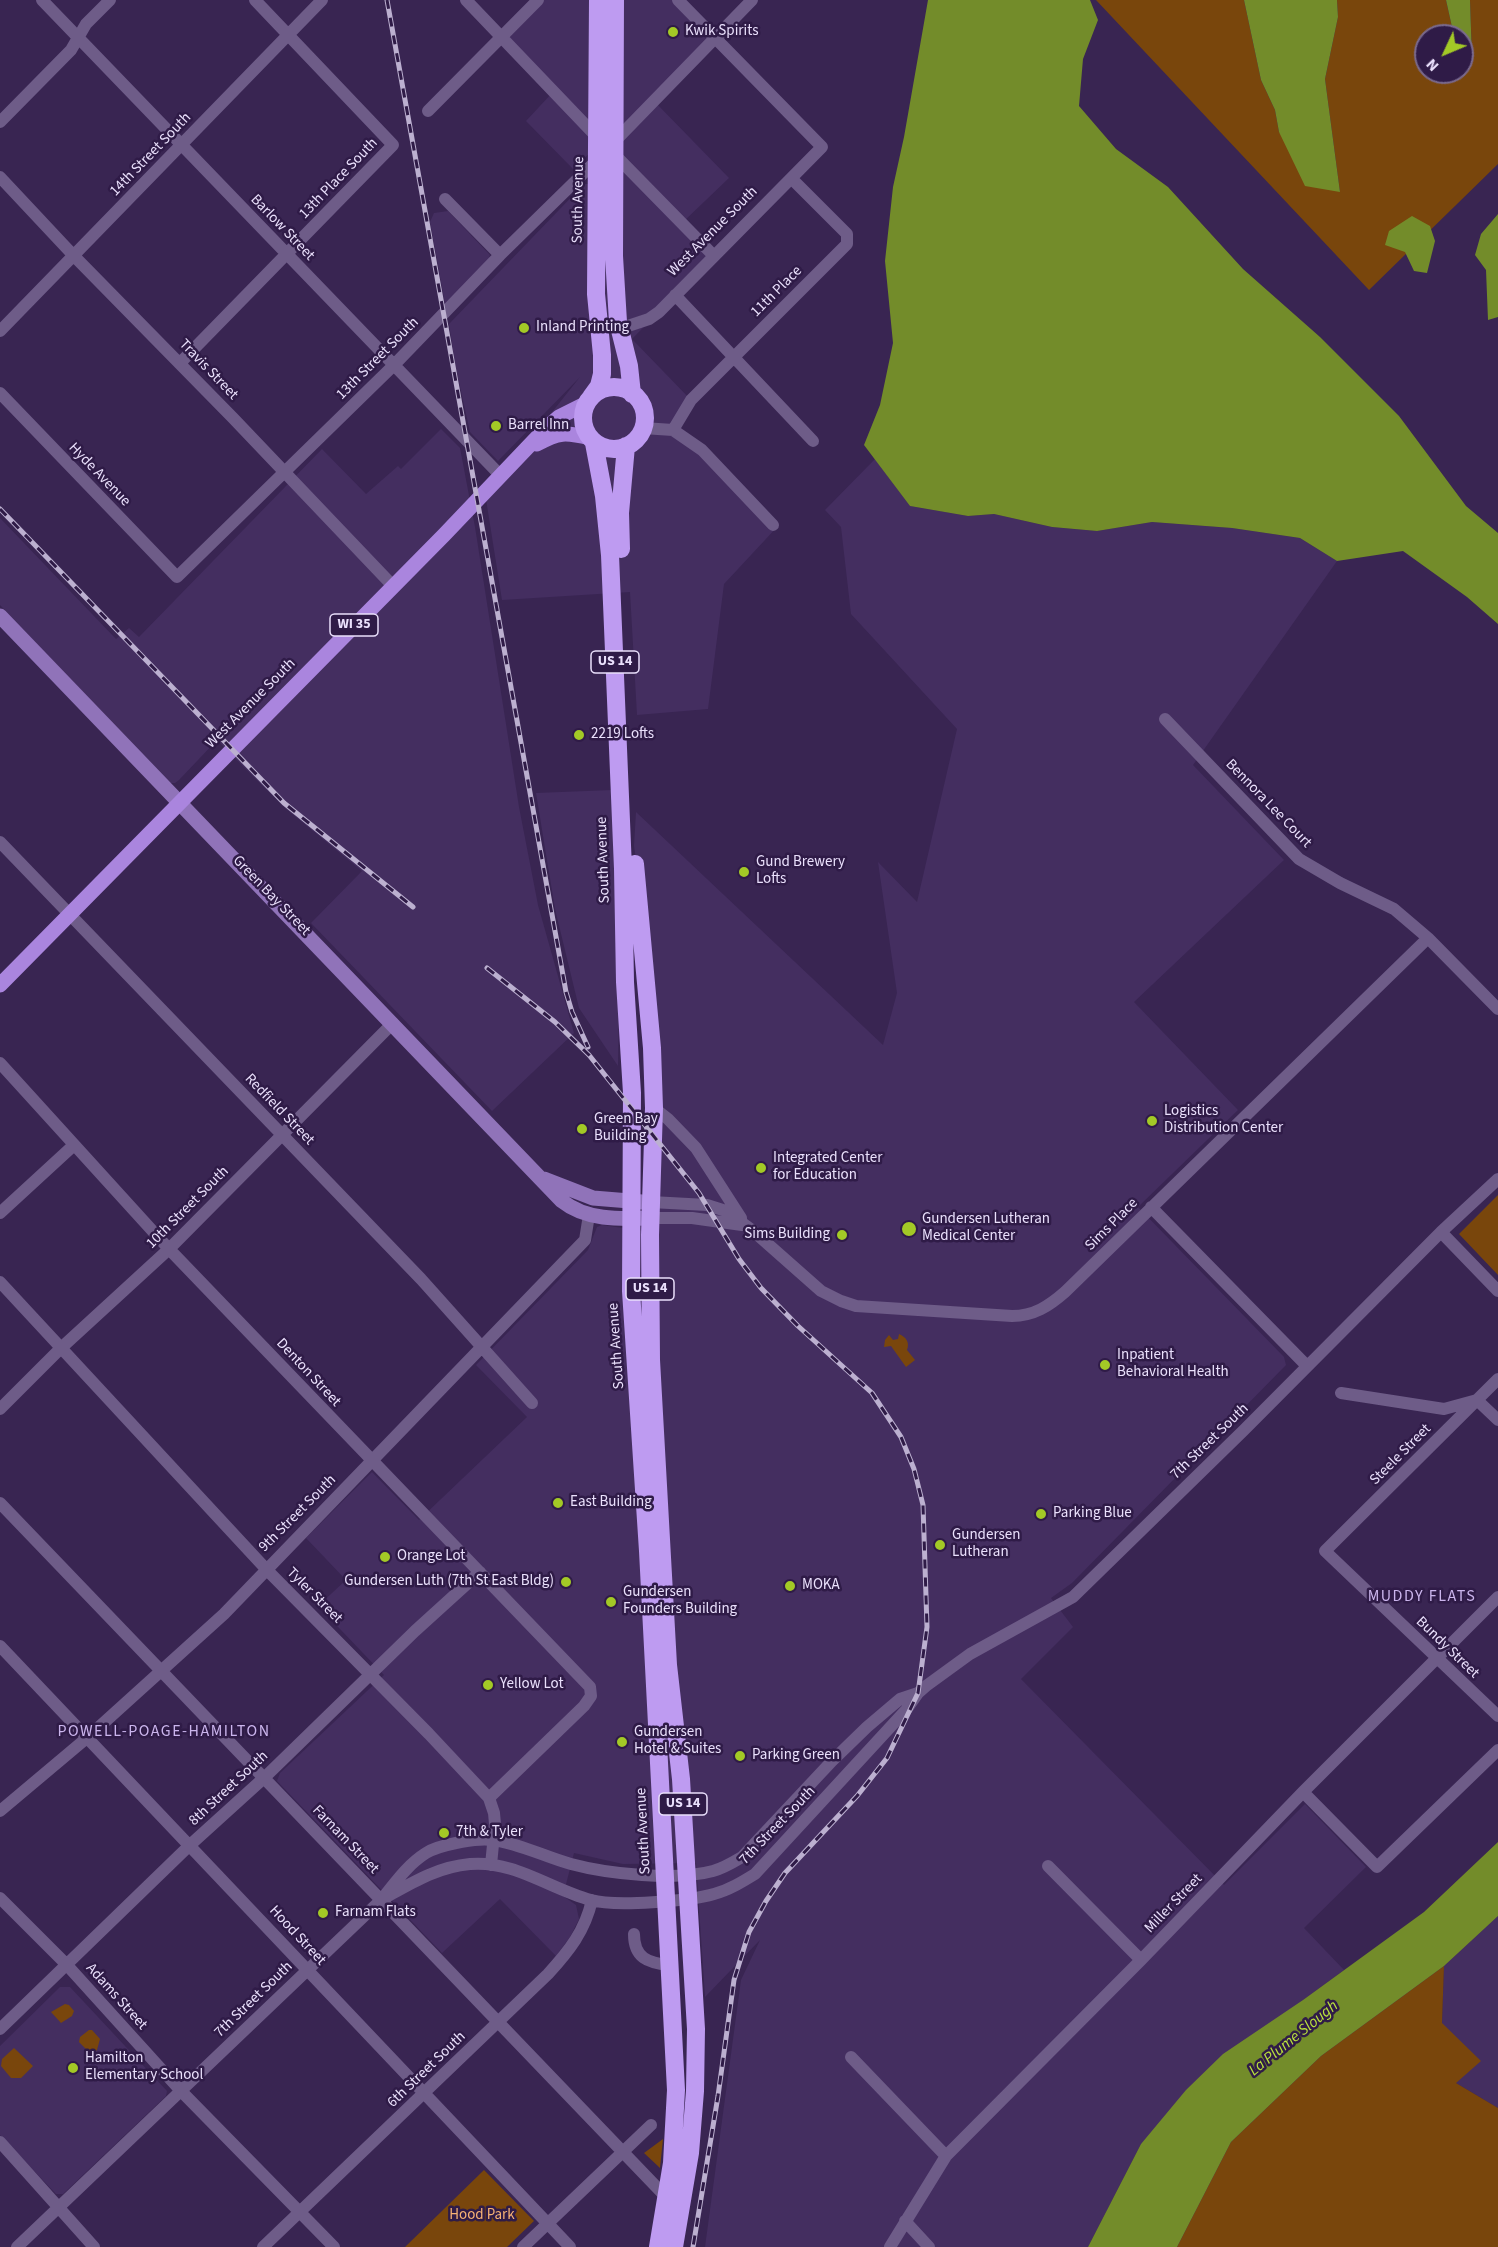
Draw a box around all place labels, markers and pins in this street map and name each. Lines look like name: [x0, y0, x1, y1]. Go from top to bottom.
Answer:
place label: Kwik Spirits: [685, 23, 758, 41]
marker: Kwik Spirits: [666, 25, 680, 39]
place label: Inland Printing: [536, 319, 629, 337]
marker: Inland Printing: [517, 321, 531, 335]
place label: Barrel Inn: [508, 417, 569, 435]
marker: Barrel Inn: [489, 419, 503, 433]
place label: 2219 Lofts: [591, 726, 654, 744]
marker: 2219 Lofts: [572, 728, 586, 742]
place label: Gund Brewery Lofts: [756, 854, 845, 889]
marker: Gund Brewery Lofts: [737, 865, 751, 879]
place label: Logistics Distribution Center: [1164, 1103, 1283, 1138]
place label: Green Bay Building: [594, 1111, 658, 1146]
marker: Logistics Distribution Center: [1145, 1114, 1159, 1128]
marker: Green Bay Building: [575, 1122, 589, 1136]
place label: Integrated Center for Education: [773, 1150, 882, 1185]
marker: Integrated Center for Education: [754, 1161, 768, 1175]
place label: Gundersen Lutheran Medical Center: [922, 1211, 1050, 1246]
marker: Gundersen Lutheran Medical Center: [900, 1220, 918, 1238]
place label: Sims Building: [744, 1226, 830, 1244]
marker: Sims Building: [835, 1228, 849, 1242]
place label: Inpatient Behavioral Health: [1117, 1347, 1229, 1382]
marker: Inpatient Behavioral Health: [1098, 1358, 1112, 1372]
place label: East Building: [570, 1494, 652, 1512]
marker: East Building: [551, 1496, 565, 1510]
place label: Parking Blue: [1053, 1505, 1132, 1523]
marker: Parking Blue: [1034, 1507, 1048, 1521]
place label: Gundersen Lutheran: [952, 1527, 1020, 1562]
marker: Gundersen Lutheran: [933, 1538, 947, 1552]
place label: Orange Lot: [397, 1548, 465, 1566]
marker: Orange Lot: [378, 1550, 392, 1564]
place label: Gundersen Luth (7th St East Bldg): [344, 1573, 554, 1591]
marker: Gundersen Luth (7th St East Bldg): [559, 1575, 573, 1589]
place label: MOKA: [802, 1577, 840, 1595]
marker: MOKA: [783, 1579, 797, 1593]
place label: Gundersen Founders Building: [623, 1584, 737, 1619]
marker: Gundersen Founders Building: [604, 1595, 618, 1609]
place label: Yellow Lot: [500, 1676, 564, 1694]
marker: Yellow Lot: [481, 1678, 495, 1692]
place label: Gundersen Hotel & Suites: [634, 1724, 721, 1759]
marker: Gundersen Hotel & Suites: [615, 1735, 629, 1749]
place label: Parking Green: [752, 1747, 840, 1765]
marker: Parking Green: [733, 1749, 747, 1763]
place label: 7th & Tyler: [456, 1824, 523, 1842]
marker: 7th & Tyler: [437, 1826, 451, 1840]
place label: Farnam Flats: [335, 1904, 416, 1922]
marker: Farnam Flats: [316, 1906, 330, 1920]
place label: Hamilton Elementary School: [85, 2050, 203, 2085]
marker: Hamilton Elementary School: [66, 2061, 80, 2075]

